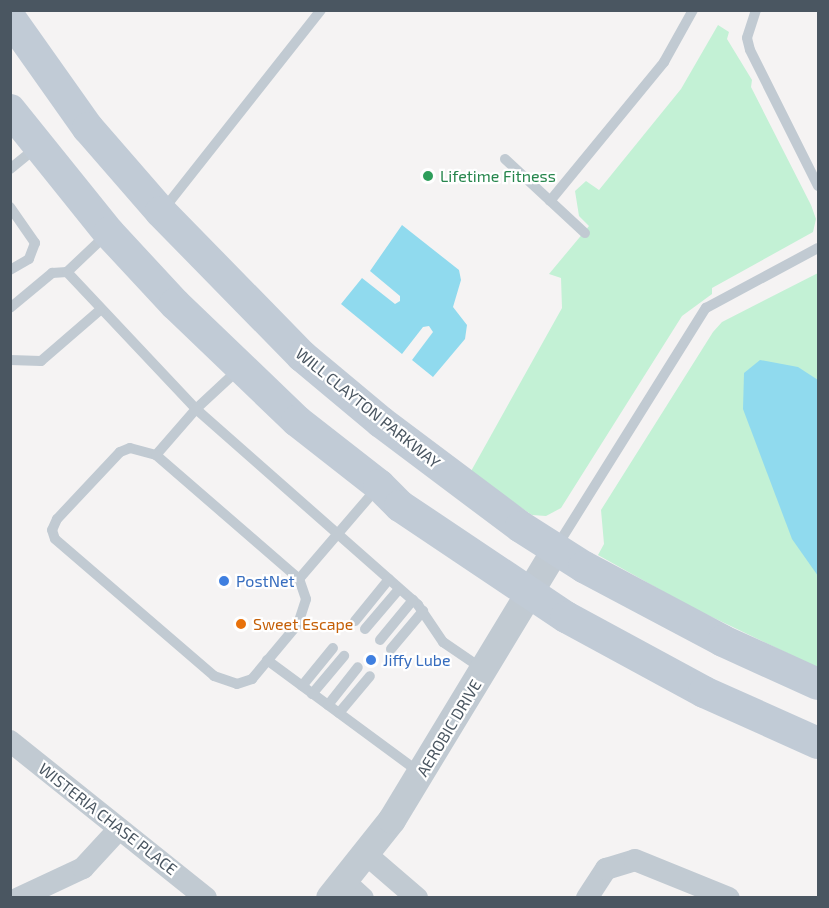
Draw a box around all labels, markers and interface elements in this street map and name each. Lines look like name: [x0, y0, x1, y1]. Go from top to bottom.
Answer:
place label: Lifetime Fitness: [440, 166, 556, 186]
marker: Lifetime Fitness: [421, 169, 435, 183]
street label: WILL CLAYTON PARKWAY: [292, 344, 444, 472]
place label: PostNet: [236, 571, 295, 591]
marker: PostNet: [217, 574, 231, 588]
place label: Sweet Escape: [253, 614, 353, 634]
marker: Sweet Escape: [234, 617, 248, 631]
place label: Jiffy Lube: [383, 650, 451, 670]
marker: Jiffy Lube: [364, 653, 378, 667]
street label: AEROBIC DRIVE: [413, 676, 485, 780]
street label: WISTERIA CHASE PLACE: [35, 759, 181, 879]

